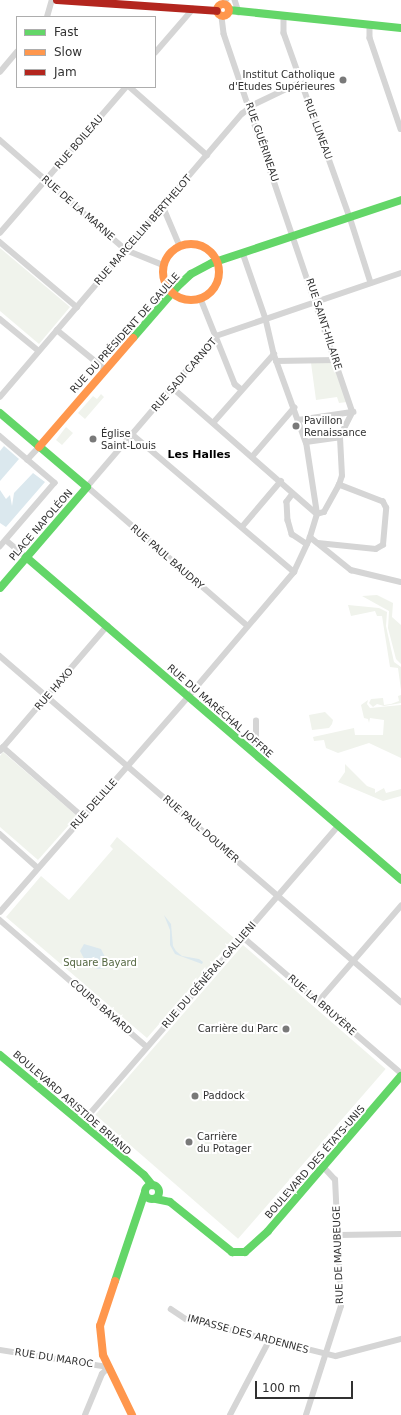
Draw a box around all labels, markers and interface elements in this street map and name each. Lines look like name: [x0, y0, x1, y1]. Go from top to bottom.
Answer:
legend: [16, 16, 156, 88]
text: Fast: [54, 25, 78, 39]
text: Slow: [54, 45, 82, 59]
text: Jam: [54, 65, 77, 79]
place label: Institut Catholique d'Etudes Supérieures: [229, 68, 335, 92]
marker: Institut Catholique d'Etudes Supérieures: [338, 75, 348, 85]
street label: RUE LUNEAU: [301, 97, 335, 161]
street label: RUE GUÉRINEAU: [243, 101, 281, 183]
street label: RUE BOILEAU: [52, 113, 106, 171]
street label: RUE MARCELLIN BERTHELOT: [92, 172, 194, 288]
street label: RUE DE LA MARNE: [39, 173, 117, 243]
street label: RUE DU PRÉSIDENT DE GAULLE: [68, 270, 182, 396]
street label: RUE SAINT-HILAIRE: [304, 277, 344, 371]
street label: RUE SADI CARNOT: [149, 336, 219, 414]
place label: Pavillon Renaissance: [304, 414, 366, 438]
marker: Pavillon Renaissance: [291, 421, 301, 431]
place label: Église Saint-Louis: [101, 427, 156, 450]
marker: Église Saint-Louis: [88, 434, 98, 444]
district label: Les Halles: [167, 448, 231, 462]
street label: PLACE NAPOLÉON: [7, 487, 75, 563]
street label: RUE PAUL BAUDRY: [128, 522, 206, 592]
street label: RUE DU MARÉCHAL JOFFRE: [165, 662, 275, 760]
street label: RUE HAXO: [32, 665, 76, 713]
street label: RUE DELILLE: [68, 776, 120, 832]
street label: RUE PAUL DOUMER: [161, 793, 241, 865]
street label: RUE DU GÉNÉRAL GALLIENI: [159, 919, 259, 1031]
park label: Square Bayard: [63, 957, 137, 969]
street label: RUE LA BRUYÈRE: [285, 972, 359, 1038]
street label: COURS BAYARD: [67, 977, 135, 1037]
place label: Carrière du Parc: [198, 1023, 278, 1035]
marker: Carrière du Parc: [281, 1024, 291, 1034]
street label: BOULEVARD ARISTIDE BRIAND: [10, 1048, 134, 1158]
place label: Paddock: [203, 1090, 245, 1102]
marker: Paddock: [190, 1091, 200, 1101]
street label: BOULEVARD DES ÉTATS-UNIS: [263, 1103, 367, 1221]
place label: Carrière du Potager: [197, 1130, 251, 1154]
marker: Carrière du Potager: [184, 1137, 194, 1147]
street label: RUE DE MAUBEUGE: [330, 1206, 346, 1304]
street label: IMPASSE DES ARDENNES: [186, 1312, 310, 1356]
street label: RUE DU MAROC: [14, 1346, 94, 1370]
scale bar: [257, 1373, 355, 1399]
text: 100 m: [262, 1381, 300, 1395]

